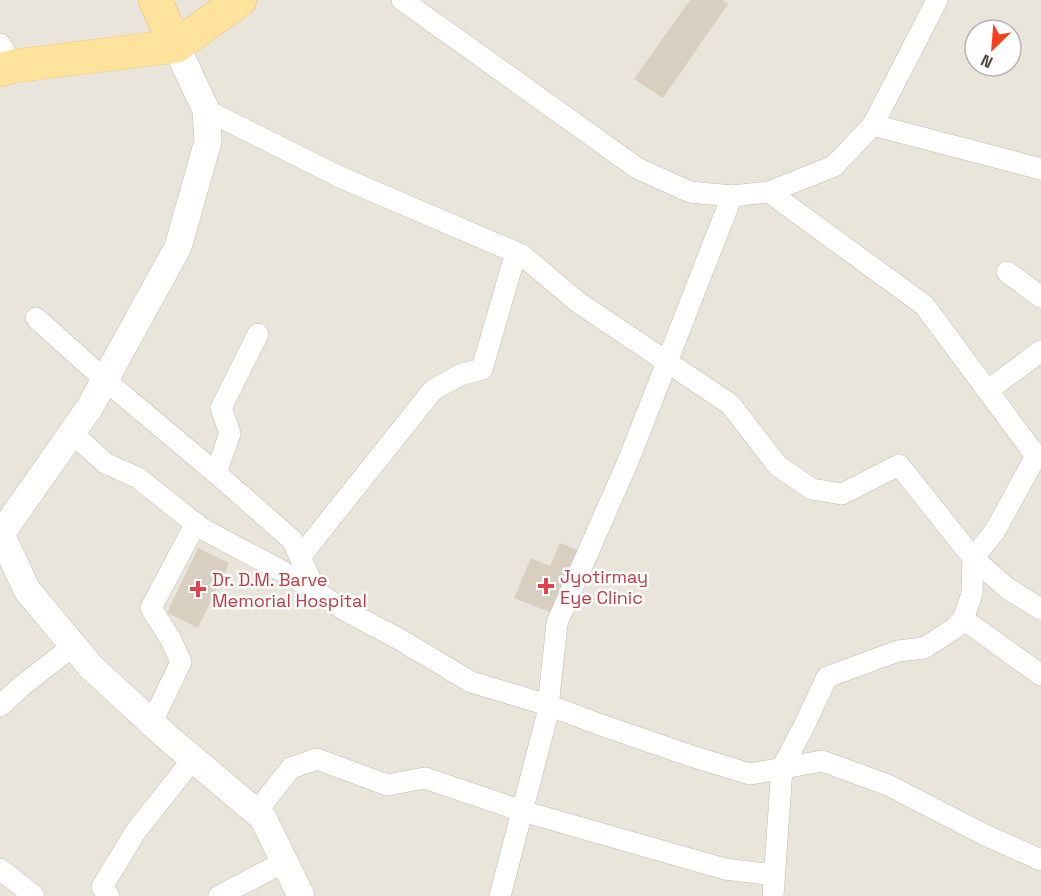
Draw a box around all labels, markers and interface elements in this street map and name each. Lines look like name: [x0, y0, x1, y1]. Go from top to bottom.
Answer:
north arrow: [963, 18, 1023, 78]
text: N: [978, 49, 996, 73]
place label: Jyotirmay Eye Clinic: [560, 565, 648, 609]
place label: Dr. D.M. Barve Memorial Hospital: [212, 568, 367, 612]
marker: Jyotirmay Eye Clinic: [537, 577, 555, 595]
marker: Dr. D.M. Barve Memorial Hospital: [189, 580, 207, 598]

